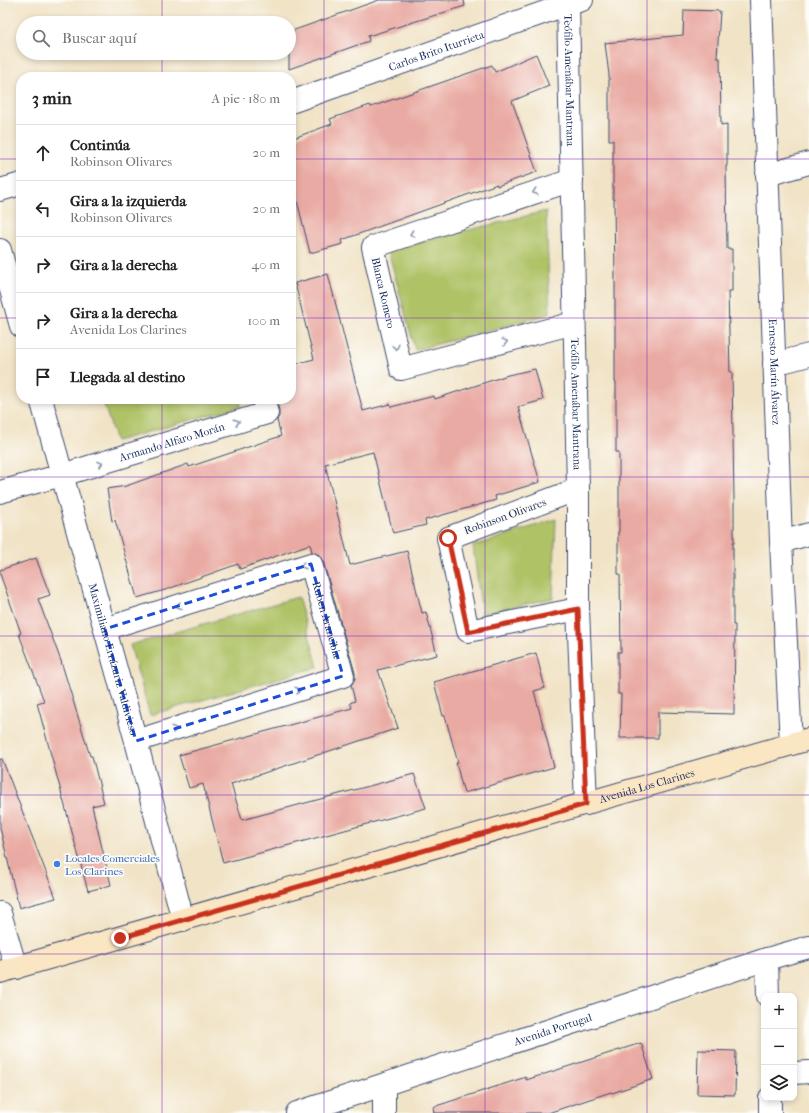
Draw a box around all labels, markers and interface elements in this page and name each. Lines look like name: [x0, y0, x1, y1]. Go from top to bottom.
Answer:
street label: Teófilo Amenábar Mantrana: [561, 14, 577, 147]
search box: [16, 16, 296, 60]
icon: search: [30, 27, 52, 49]
street label: Carlos Brito Iturrieta: [387, 28, 487, 74]
text: Buscar aquí: [62, 29, 137, 47]
text: 3 min: [32, 88, 72, 108]
text: A pie · 180 m: [211, 91, 280, 106]
text: Continúa: [70, 136, 130, 154]
icon: ahead: [32, 142, 54, 164]
text: 20 m: [253, 145, 280, 160]
text: Robinson Olivares: [70, 154, 172, 169]
one-way arrow: [532, 187, 539, 196]
text: Gira a la izquierda: [70, 192, 186, 210]
icon: left: [32, 198, 54, 220]
text: 20 m: [253, 201, 280, 216]
text: Robinson Olivares: [70, 210, 172, 225]
one-way arrow: [408, 229, 415, 237]
icon: right: [32, 254, 54, 276]
text: Gira a la derecha: [70, 256, 177, 274]
street label: Blanca Romero: [369, 256, 398, 330]
text: 40 m: [252, 257, 280, 272]
text: Gira a la derecha: [70, 304, 177, 322]
icon: right: [32, 310, 54, 332]
text: 100 m: [247, 313, 280, 328]
street label: Ernesto Marín Álvarez: [766, 318, 783, 425]
text: Avenida Los Clarines: [70, 322, 187, 337]
one-way arrow: [501, 338, 508, 346]
street label: Teófilo Amenábar Mantrana: [568, 338, 584, 471]
one-way arrow: [391, 344, 399, 350]
icon: arrive: [32, 366, 54, 388]
text: Llegada al destino: [70, 368, 185, 386]
one-way arrow: [234, 418, 241, 427]
street label: Armando Alfaro Morán: [117, 420, 227, 465]
one-way arrow: [96, 460, 103, 469]
street label: Robinson Olivares: [462, 496, 548, 537]
route start: [439, 529, 457, 547]
one-way arrow: [299, 562, 306, 570]
street label: Ruben Arancibia: [309, 580, 344, 661]
street label: Maximiliano Errázuriz Valdivieso: [85, 582, 140, 737]
one-way arrow: [176, 602, 183, 610]
one-way arrow: [294, 686, 301, 695]
one-way arrow: [170, 725, 177, 734]
street label: Avenida Los Clarines: [597, 766, 696, 806]
place label: Locales Comerciales Los Clarines: [65, 852, 160, 878]
marker: Locales Comerciales Los Clarines: [52, 859, 62, 869]
route end: [111, 929, 129, 947]
map controls: [761, 993, 797, 1101]
button: +: [761, 993, 797, 1029]
street label: Avenida Portugal: [511, 1011, 594, 1049]
button: −: [761, 1029, 797, 1065]
button: layers: [761, 1065, 797, 1101]

